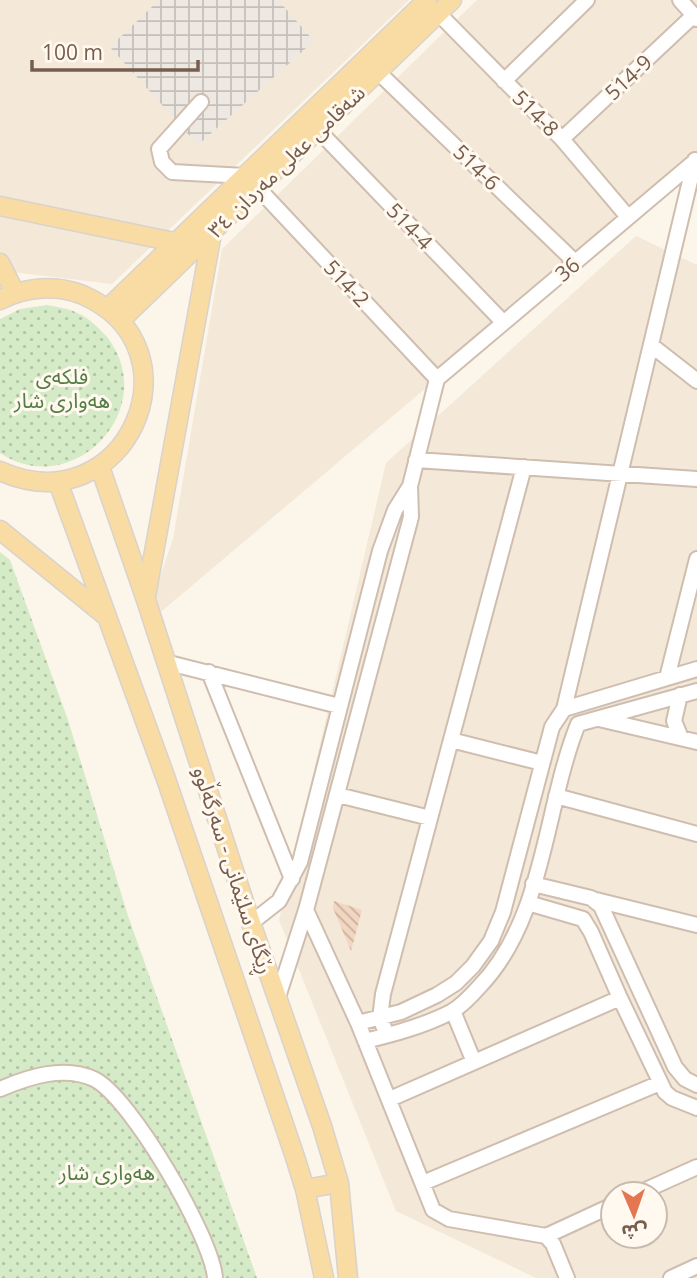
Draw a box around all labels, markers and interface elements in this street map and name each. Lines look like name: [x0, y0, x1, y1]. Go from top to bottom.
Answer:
scale bar: [32, 28, 198, 72]
text: 100 m: [42, 38, 103, 66]
street label: 514-9: [598, 48, 658, 106]
street label: شەقامی عەلی مەردان ٣٤: [201, 79, 371, 243]
street label: 514-8: [507, 84, 565, 142]
street label: 514-6: [448, 138, 506, 196]
street label: 514-4: [381, 197, 439, 255]
street label: 36: [549, 251, 585, 287]
street label: 514-2: [318, 253, 376, 313]
park label: فلکەی هەواری شار: [13, 362, 110, 414]
street label: ڕێگای سلێمانی - سەرگەڵوو: [183, 763, 282, 979]
park label: هەواری شار: [58, 1158, 155, 1186]
north arrow: [599, 1180, 669, 1250]
text: ش: [621, 1219, 648, 1245]

